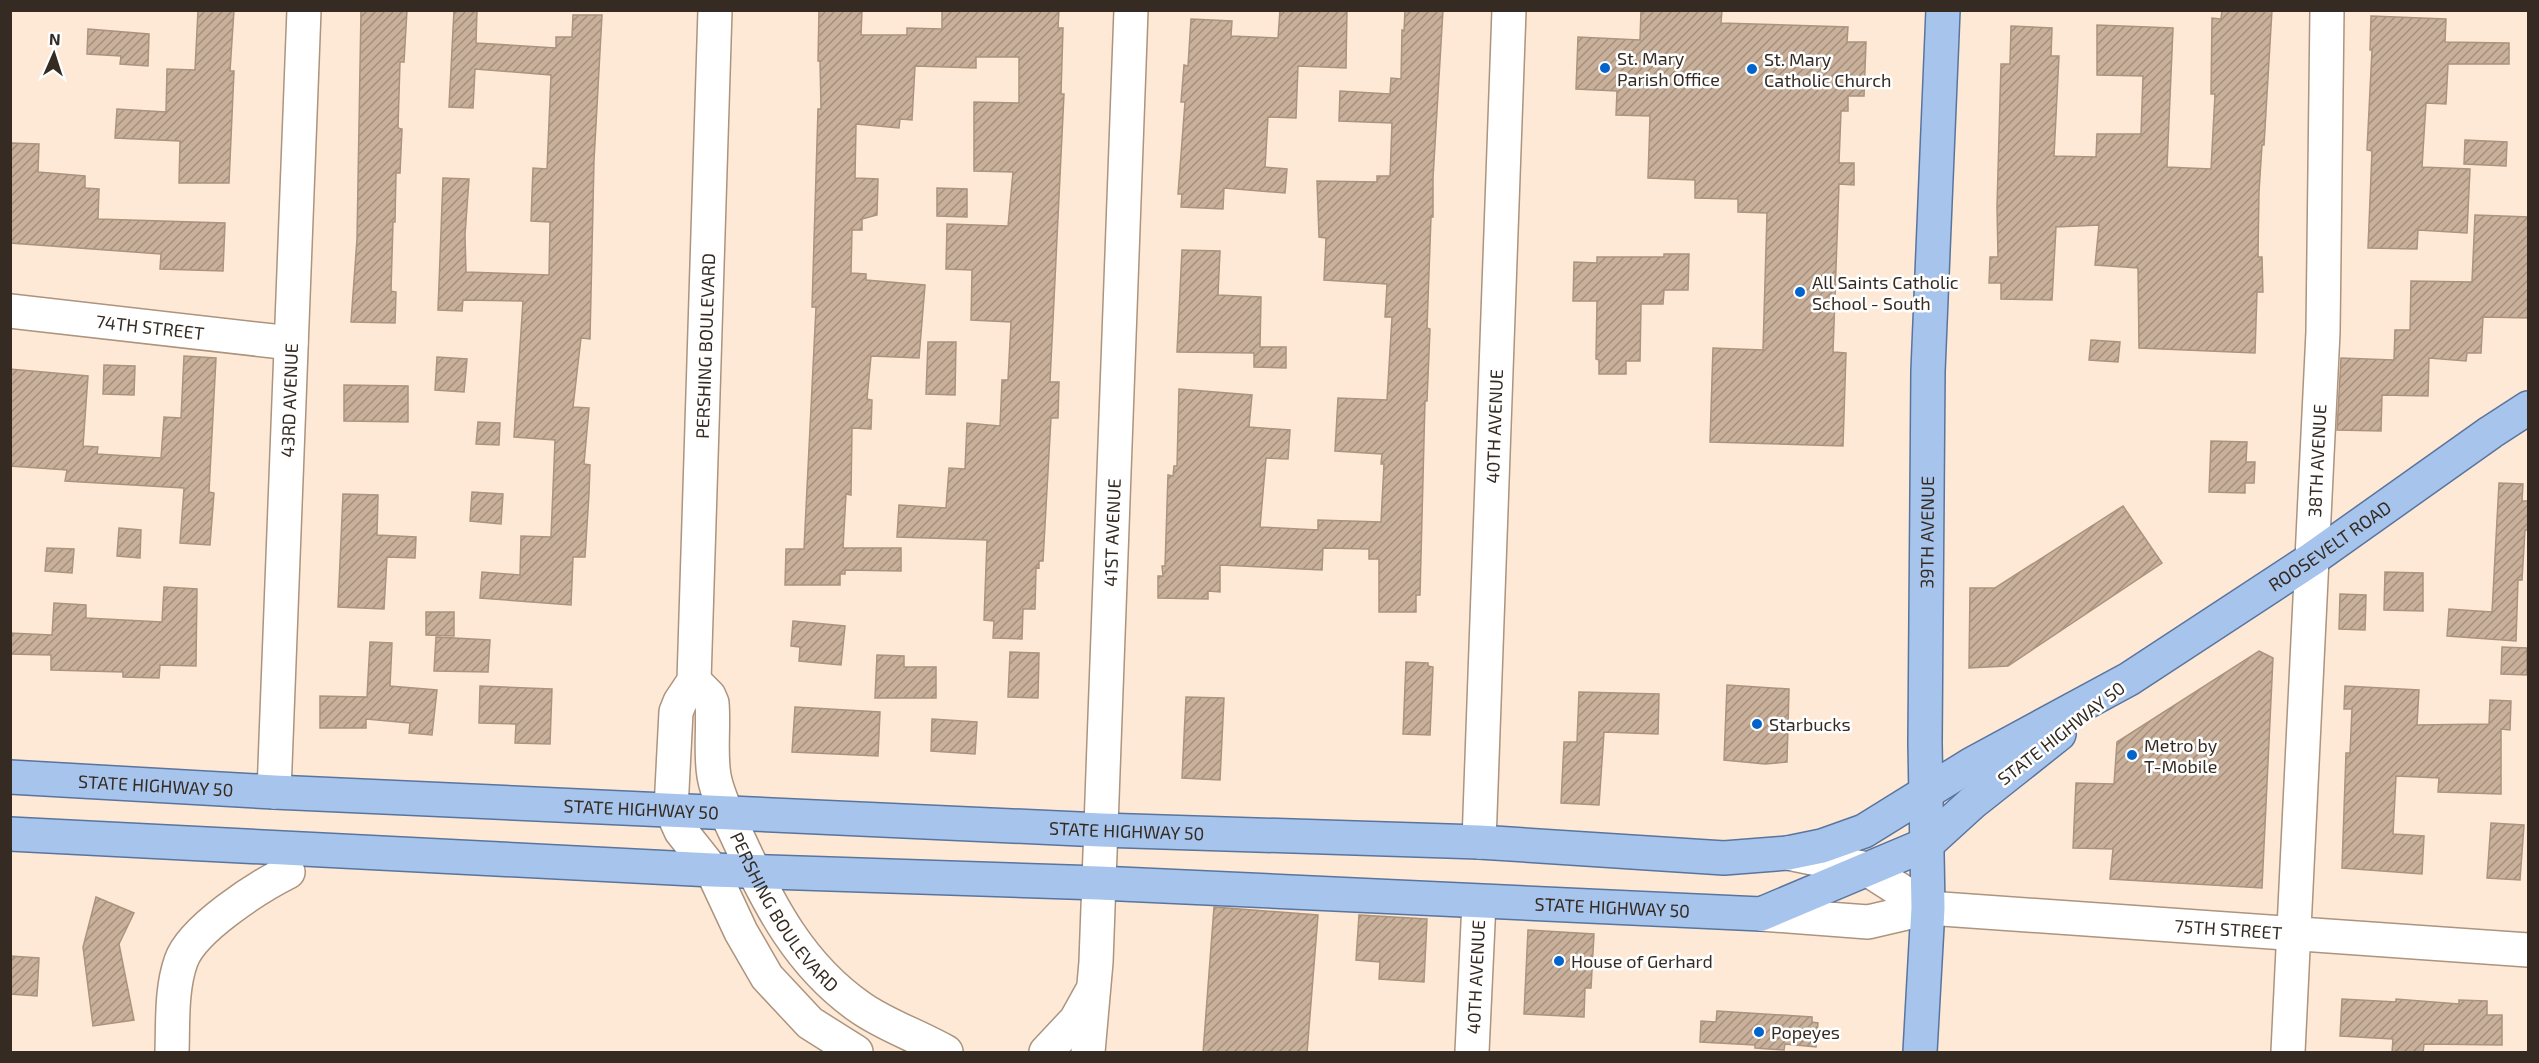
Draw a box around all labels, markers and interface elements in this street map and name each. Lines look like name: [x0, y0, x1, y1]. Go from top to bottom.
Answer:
north arrow: [24, 24, 84, 84]
text: N: [49, 29, 61, 48]
place label: St. Mary Parish Office: [1617, 47, 1720, 90]
place label: St. Mary Catholic Church: [1764, 48, 1892, 91]
marker: St. Mary Parish Office: [1598, 61, 1612, 75]
marker: St. Mary Catholic Church: [1745, 62, 1759, 76]
street label: PERSHING BOULEVARD: [691, 253, 719, 439]
place label: All Saints Catholic School - South: [1812, 271, 1959, 314]
marker: All Saints Catholic School - South: [1793, 285, 1807, 299]
street label: 74TH STREET: [95, 310, 206, 344]
street label: 43RD AVENUE: [276, 343, 302, 458]
street label: 40TH AVENUE: [1481, 369, 1507, 484]
street label: 38TH AVENUE: [2303, 403, 2330, 518]
street label: 39TH AVENUE: [1915, 476, 1938, 589]
street label: 41ST AVENUE: [1099, 478, 1125, 587]
street label: ROOSEVELT ROAD: [2264, 496, 2395, 596]
street label: STATE HIGHWAY 50: [1993, 676, 2129, 790]
place label: Starbucks: [1769, 713, 1851, 735]
marker: Starbucks: [1750, 717, 1764, 731]
place label: Metro by T-Mobile: [2144, 734, 2218, 777]
marker: Metro by T-Mobile: [2125, 748, 2139, 762]
street label: STATE HIGHWAY 50: [78, 770, 234, 801]
street label: STATE HIGHWAY 50: [563, 794, 719, 823]
street label: STATE HIGHWAY 50: [1048, 817, 1205, 844]
street label: PERSHING BOULEVARD: [726, 828, 843, 996]
street label: STATE HIGHWAY 50: [1534, 892, 1690, 922]
street label: 75TH STREET: [2174, 914, 2283, 944]
street label: 40TH AVENUE: [1462, 919, 1489, 1035]
place label: House of Gerhard: [1571, 950, 1713, 972]
marker: House of Gerhard: [1552, 954, 1566, 968]
place label: Popeyes: [1771, 1021, 1840, 1043]
marker: Popeyes: [1752, 1025, 1766, 1039]

